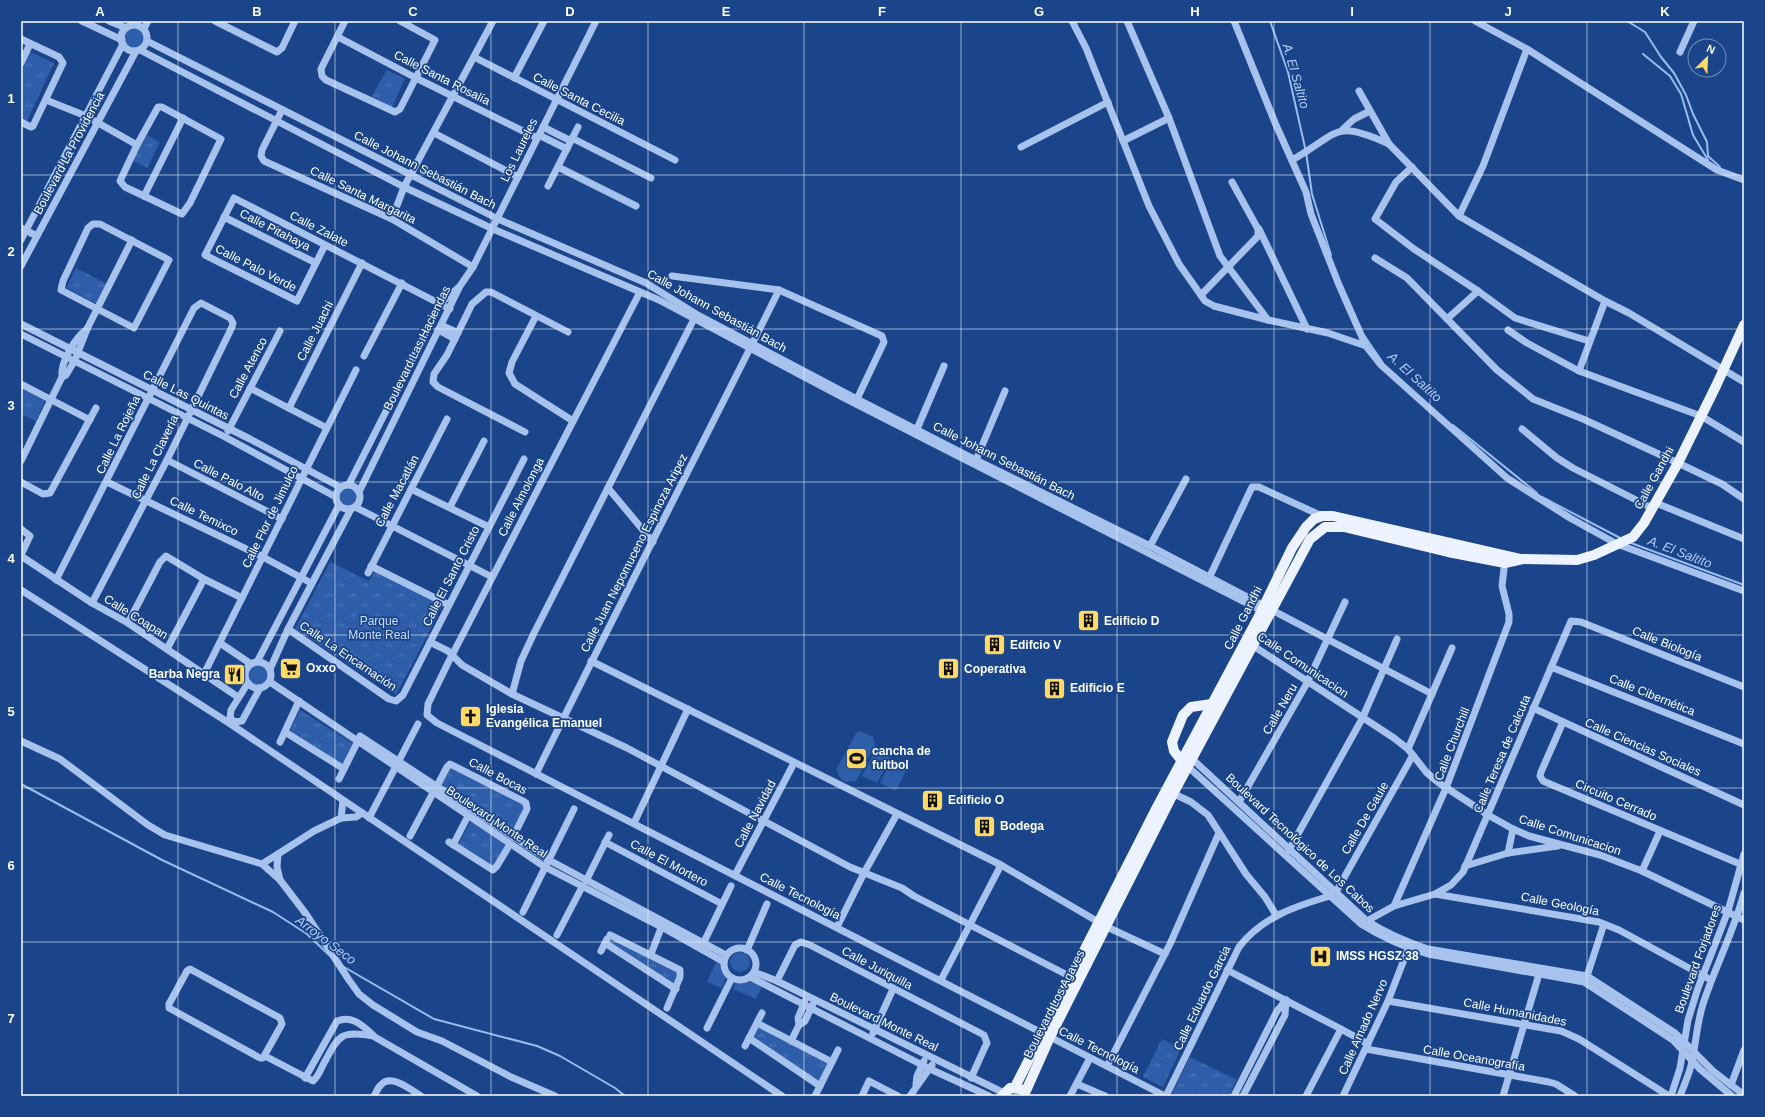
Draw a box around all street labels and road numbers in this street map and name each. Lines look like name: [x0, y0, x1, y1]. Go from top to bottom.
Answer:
street label: Calle Santa Rosalía: [392, 48, 493, 108]
street label: Calle Santa Cecilia: [531, 70, 628, 128]
street label: Boulevard La Providencia: [31, 89, 107, 217]
street label: Los Laureles: [498, 116, 540, 184]
street label: Calle Johann Sebastián Bach: [352, 128, 498, 212]
street label: Calle Santa Margarita: [308, 163, 419, 227]
street label: Calle Pitahaya: [237, 206, 313, 254]
street label: Calle Zalate: [287, 208, 351, 250]
street label: Calle Palo Verde: [213, 241, 299, 295]
street label: Calle Johann Sebastián Bach: [645, 267, 789, 355]
street label: Boulevard Las Haciendas: [381, 283, 453, 413]
street label: Calle Juachi: [294, 299, 336, 363]
street label: Calle Atenco: [226, 335, 270, 401]
street label: Calle Las Quintas: [141, 367, 231, 423]
street label: Calle La Rojeña: [93, 393, 143, 476]
street label: Calle La Clavería: [129, 412, 182, 501]
street label: Calle Johann Sebastián Bach: [931, 419, 1077, 503]
street label: Calle Gandhi: [1631, 444, 1677, 512]
street label: Calle Juan Nepomuceno Espinoza Aripez: [578, 451, 690, 655]
street label: Calle Macatlán: [372, 453, 422, 529]
street label: Calle Almolonga: [495, 455, 547, 539]
street label: Calle Palo Alto: [191, 456, 267, 504]
street label: Calle Flor de Jimulco: [239, 463, 301, 570]
street label: Calle Temixco: [167, 493, 241, 539]
street label: Calle El Santo Cristo: [420, 523, 483, 629]
street label: Calle Gandhi: [1221, 584, 1265, 652]
street label: Calle Coapan: [101, 592, 171, 642]
street label: Calle La Encarnación: [297, 618, 399, 694]
street label: Calle Biología: [1630, 624, 1704, 664]
street label: Calle Comunicacion: [1255, 629, 1351, 701]
street label: Calle Cibernética: [1607, 671, 1697, 719]
street label: Calle Neru: [1260, 681, 1300, 737]
street label: Calle Teresa de Calcuta: [1471, 692, 1533, 815]
street label: Calle Churchill: [1432, 705, 1472, 783]
street label: Calle Ciencias Sociales: [1583, 715, 1703, 779]
street label: Calle Bocas: [466, 755, 530, 797]
street label: Boulevard Tecnológico de Los Cabos: [1223, 770, 1377, 916]
street label: Circuito Cerrado: [1573, 776, 1659, 824]
street label: Calle Navidad: [731, 778, 779, 850]
street label: Calle De Gaule: [1339, 779, 1392, 857]
street label: Boulevard Monte Real: [444, 783, 550, 861]
street label: Calle Comunicacion: [1517, 812, 1623, 858]
street label: Calle El Mortero: [628, 837, 711, 890]
street label: Calle Tecnología: [757, 870, 843, 922]
street label: Calle Geología: [1520, 890, 1601, 919]
street label: Boulevard Forjadores: [1672, 903, 1724, 1015]
street label: Calle Juriquilla: [839, 943, 915, 993]
street label: Calle Eduardo Garcia: [1171, 943, 1234, 1053]
street label: Boulevard Los Agaves: [1021, 948, 1087, 1060]
street label: Calle Amado Nervo: [1336, 977, 1391, 1077]
street label: Boulevard Monte Real: [828, 990, 940, 1054]
street label: Calle Humanidades: [1462, 995, 1568, 1029]
street label: Calle Tecnología: [1056, 1024, 1142, 1076]
street label: Calle Oceanografía: [1422, 1042, 1526, 1074]

